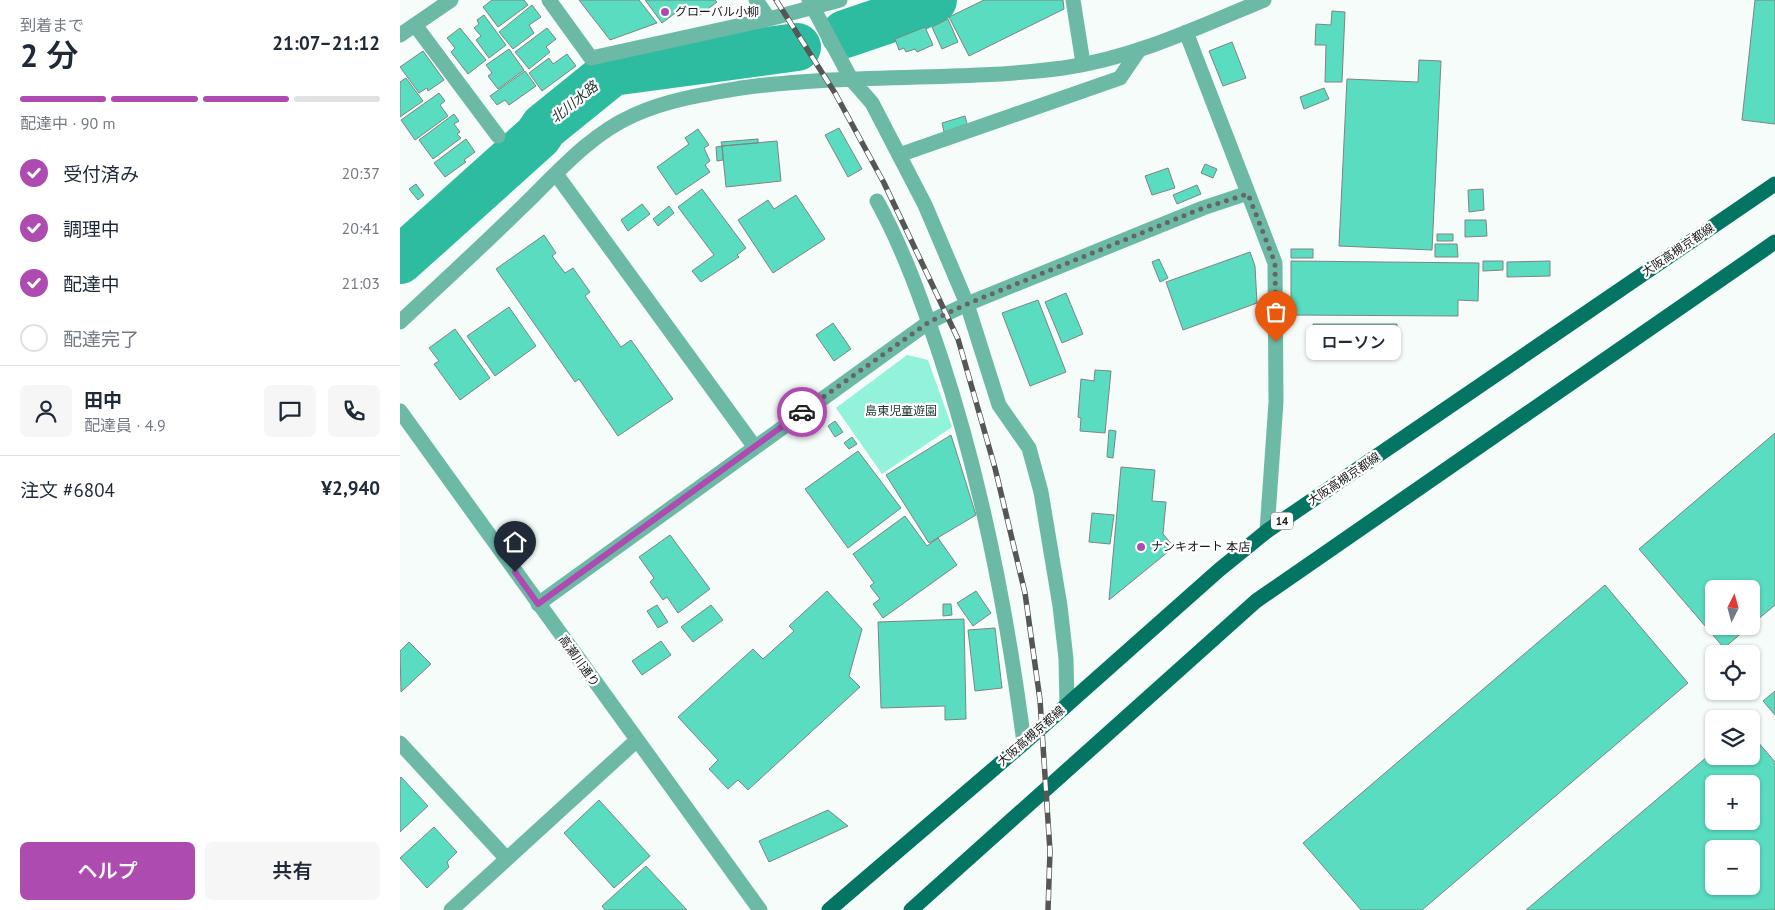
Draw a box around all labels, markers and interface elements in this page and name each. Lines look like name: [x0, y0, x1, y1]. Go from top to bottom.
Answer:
place label: グローバル小柳: [675, 4, 759, 19]
marker: グローバル小柳: [659, 6, 671, 18]
text: 到着まで: [20, 15, 84, 35]
text: 21:07–21:12: [272, 31, 380, 55]
text: 2 分: [20, 34, 78, 76]
water label: 北川水路: [547, 77, 602, 127]
text: 配達中 · 90 m: [20, 113, 116, 133]
icon: check: [20, 159, 48, 187]
text: 受付済み: [63, 162, 139, 186]
text: 20:37: [342, 163, 380, 183]
icon: check: [20, 214, 48, 242]
text: 調理中: [63, 217, 120, 241]
text: 20:41: [342, 218, 380, 238]
street label: 大阪高槻京都線: [1639, 220, 1717, 279]
icon: check: [20, 269, 48, 297]
text: 配達中: [63, 272, 120, 296]
text: 21:03: [342, 273, 380, 293]
pin: [1255, 291, 1297, 342]
icon: bag: [1262, 298, 1290, 326]
callout: ローソン: [1306, 324, 1401, 360]
text: 配達完了: [63, 327, 139, 351]
text: ローソン: [1321, 332, 1386, 352]
button: person: [20, 385, 72, 437]
button: chat: [264, 385, 316, 437]
button: phone: [328, 385, 380, 437]
courier: [777, 387, 827, 437]
text: 田中: [84, 388, 122, 412]
icon: car: [788, 398, 816, 426]
park label: 島東児童遊園: [865, 403, 937, 418]
text: 配達員 · 4.9: [84, 415, 166, 435]
street label: 大阪高槻京都線: [1305, 449, 1383, 508]
text: ¥2,940: [321, 476, 380, 500]
text: 注文 #6804: [20, 478, 115, 502]
road number: 14: [1271, 512, 1293, 530]
pin: [494, 521, 536, 572]
icon: home: [501, 528, 529, 556]
place label: ナンキオート 本店: [1151, 539, 1250, 554]
marker: ナンキオート 本店: [1135, 541, 1147, 553]
north arrow: [1705, 580, 1760, 635]
map controls: [1705, 580, 1760, 895]
street label: 高瀬川通り: [556, 632, 603, 689]
button: locate: [1705, 645, 1760, 700]
street label: 大阪高槻京都線: [994, 702, 1067, 769]
button: layers: [1705, 710, 1760, 765]
button: +: [1705, 775, 1760, 830]
button: −: [1705, 840, 1760, 895]
button: ヘルプ: [20, 842, 195, 900]
button: 共有: [205, 842, 380, 900]

